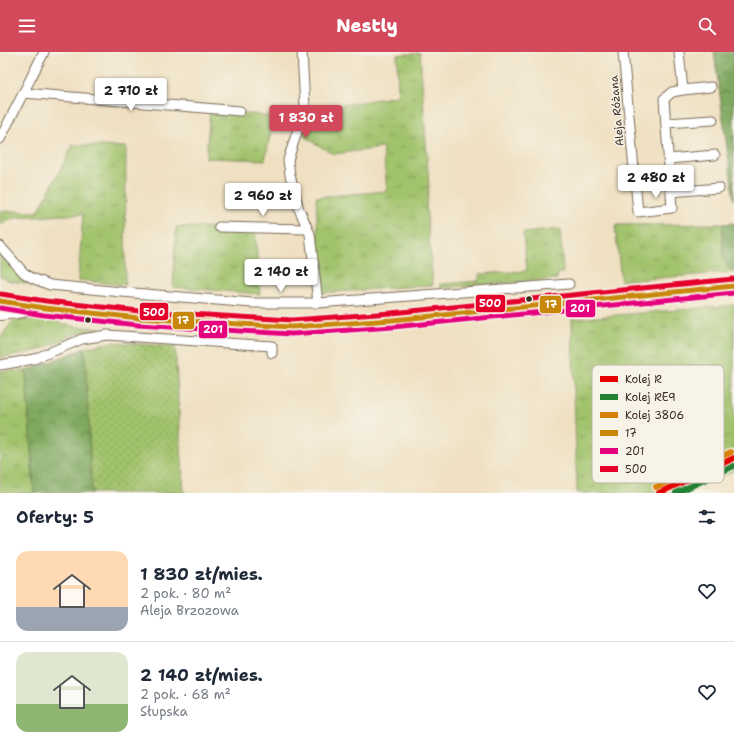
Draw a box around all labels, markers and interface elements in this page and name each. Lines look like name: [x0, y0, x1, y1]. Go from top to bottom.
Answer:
text: Nestly: [336, 14, 398, 38]
icon: menu: [16, 15, 38, 37]
icon: search: [696, 15, 718, 37]
street label: Aleja Różana: [606, 75, 628, 147]
pin: 2 710 zł: [90, 78, 172, 112]
text: 2 710 zł: [104, 82, 158, 99]
pin: 1 830 zł: [265, 105, 347, 139]
text: 1 830 zł: [278, 109, 334, 126]
pin: 2 480 zł: [615, 165, 697, 199]
text: 2 480 zł: [627, 169, 685, 186]
pin: 2 960 zł: [222, 183, 304, 217]
text: 2 960 zł: [234, 187, 292, 204]
pin: 2 140 zł: [240, 259, 322, 293]
text: 2 140 zł: [254, 263, 308, 280]
line badge: 500: [475, 294, 506, 313]
unlabelled marker: [524, 294, 534, 304]
line badge: 17: [539, 295, 562, 314]
text: 500: [479, 296, 501, 311]
text: 17: [545, 297, 558, 312]
line badge: 201: [565, 299, 596, 318]
text: 201: [570, 301, 590, 316]
line badge: 500: [139, 302, 169, 321]
text: 500: [143, 305, 165, 320]
line badge: 17: [172, 311, 195, 330]
text: 17: [177, 313, 190, 328]
unlabelled marker: [83, 315, 93, 325]
line badge: 201: [198, 320, 228, 339]
text: 201: [203, 322, 223, 337]
legend: [592, 365, 724, 483]
text: Kolej R: [625, 372, 662, 387]
text: Kolej RE9: [625, 390, 676, 405]
text: Kolej 3806: [625, 408, 684, 423]
text: 17: [625, 426, 637, 441]
text: 201: [625, 444, 644, 459]
text: 500: [625, 462, 647, 477]
text: Oferty: 5: [16, 506, 94, 528]
icon: filters: [696, 506, 718, 528]
text: 1 830 zł/mies.: [140, 563, 263, 585]
icon: home: [48, 567, 96, 615]
icon: heart: [696, 580, 718, 602]
text: 2 pok. · 80 m²: [140, 585, 231, 602]
text: Aleja Brzozowa: [140, 602, 239, 619]
text: 2 140 zł/mies.: [140, 664, 263, 686]
icon: home: [48, 668, 96, 716]
icon: heart: [696, 681, 718, 703]
text: 2 pok. · 68 m²: [140, 686, 231, 703]
text: Słupska: [140, 703, 188, 720]

